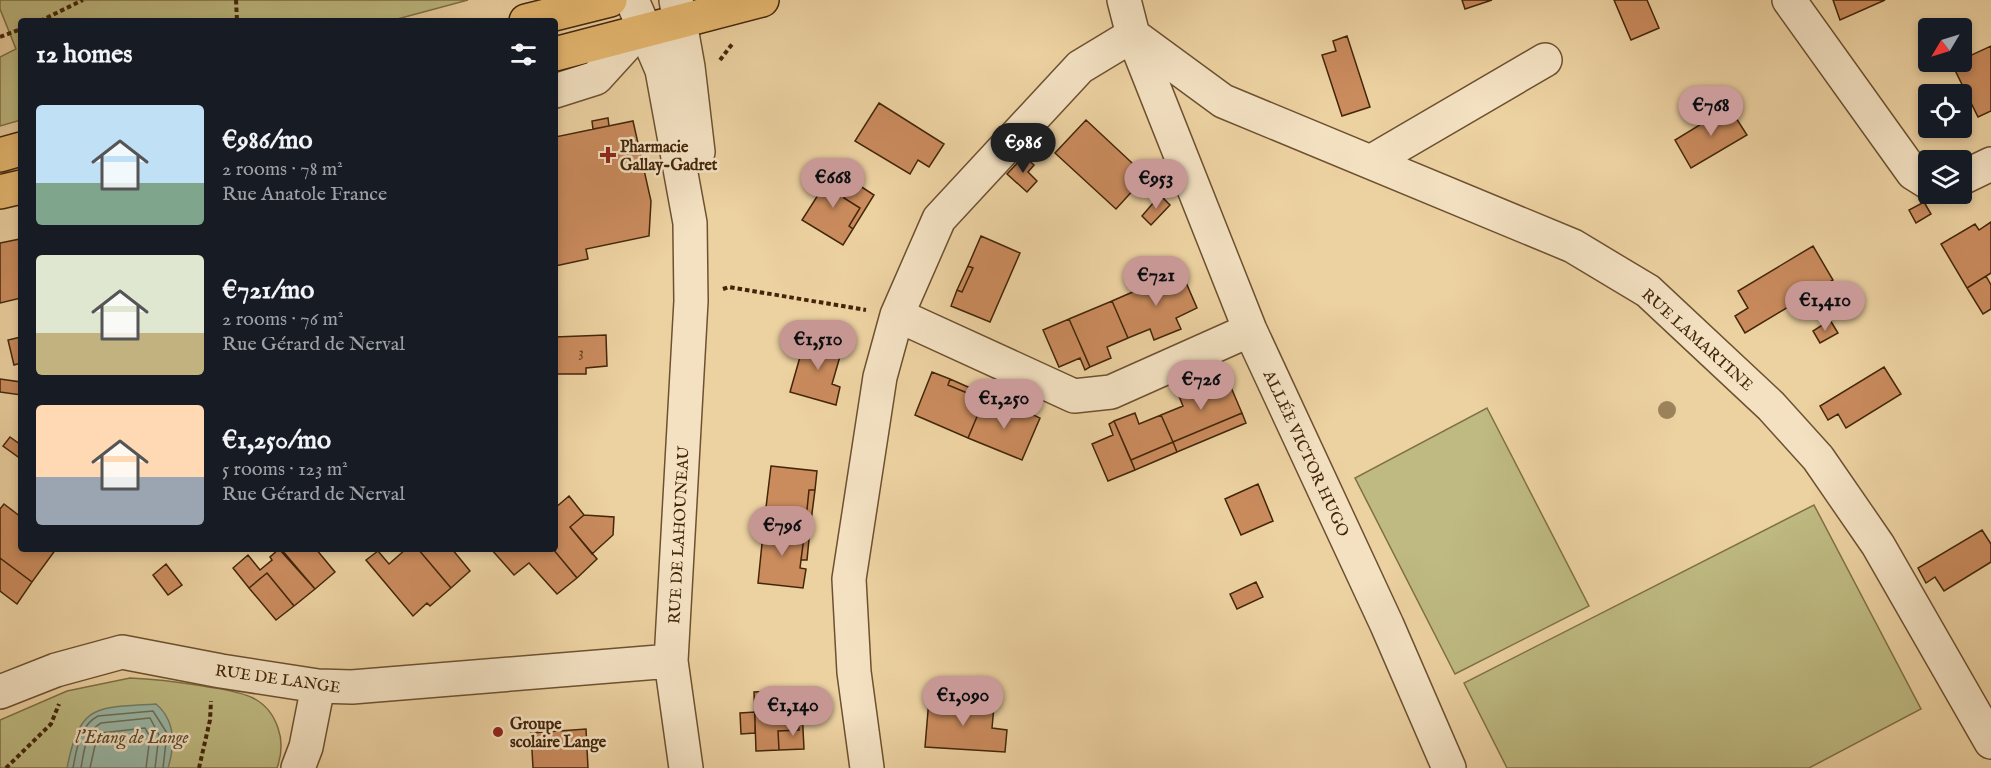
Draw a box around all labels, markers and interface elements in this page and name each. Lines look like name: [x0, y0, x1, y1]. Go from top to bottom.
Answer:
north arrow: [1918, 18, 1972, 72]
map controls: [1918, 18, 1972, 204]
text: 12 homes: [36, 38, 132, 71]
icon: filters: [507, 38, 540, 71]
button: locate: [1918, 84, 1972, 138]
pin: €768: [1675, 86, 1747, 137]
text: €768: [1692, 93, 1730, 118]
pin: €986: [987, 123, 1059, 174]
text: €986/mo: [222, 124, 313, 157]
icon: home: [84, 129, 156, 201]
text: €986: [1005, 130, 1041, 155]
place label: Pharmacie Gallay-Gadret: [620, 138, 718, 176]
marker: Pharmacie Gallay-Gadret: [601, 148, 615, 162]
button: layers: [1918, 150, 1972, 204]
text: 2 rooms · 78 m²: [222, 157, 343, 182]
pin: €668: [797, 158, 869, 209]
pin: €953: [1120, 159, 1192, 210]
text: €668: [815, 165, 851, 190]
text: €953: [1138, 166, 1174, 191]
text: Rue Anatole France: [222, 182, 387, 207]
pin: €721: [1120, 256, 1192, 307]
text: €721: [1137, 263, 1175, 288]
text: €721/mo: [222, 274, 314, 307]
icon: home: [84, 279, 156, 351]
pin: €1,410: [1776, 281, 1874, 332]
street label: RUE LAMARTINE: [1637, 285, 1757, 396]
text: €1,410: [1799, 288, 1851, 313]
text: 2 rooms · 76 m²: [222, 307, 343, 332]
pin: €1,510: [769, 320, 867, 371]
text: €1,510: [794, 327, 842, 352]
text: Rue Gérard de Nerval: [222, 332, 405, 357]
house number: 3: [578, 344, 584, 362]
pin: €726: [1165, 360, 1237, 411]
street label: ALLÉE VICTOR HUGO: [1257, 366, 1354, 540]
text: €726: [1182, 367, 1220, 392]
pin: €1,250: [955, 379, 1053, 430]
text: €1,250: [979, 386, 1029, 411]
text: €1,250/mo: [222, 424, 331, 457]
icon: home: [84, 429, 156, 501]
street label: RUE DE LAHOUNEAU: [665, 445, 695, 624]
text: 5 rooms · 123 m²: [222, 457, 348, 482]
text: Rue Gérard de Nerval: [222, 482, 405, 507]
pin: €796: [746, 506, 818, 557]
text: €796: [763, 513, 801, 538]
street label: RUE DE LANGE: [214, 661, 342, 699]
pin: €1,090: [914, 676, 1012, 727]
text: €1,090: [937, 683, 989, 708]
pin: €1,140: [744, 686, 842, 737]
text: €1,140: [767, 693, 819, 718]
place label: Groupe scolaire Lange: [510, 715, 607, 753]
marker: Groupe scolaire Lange: [491, 725, 505, 739]
water label: l’Etang de Lange: [75, 727, 189, 750]

